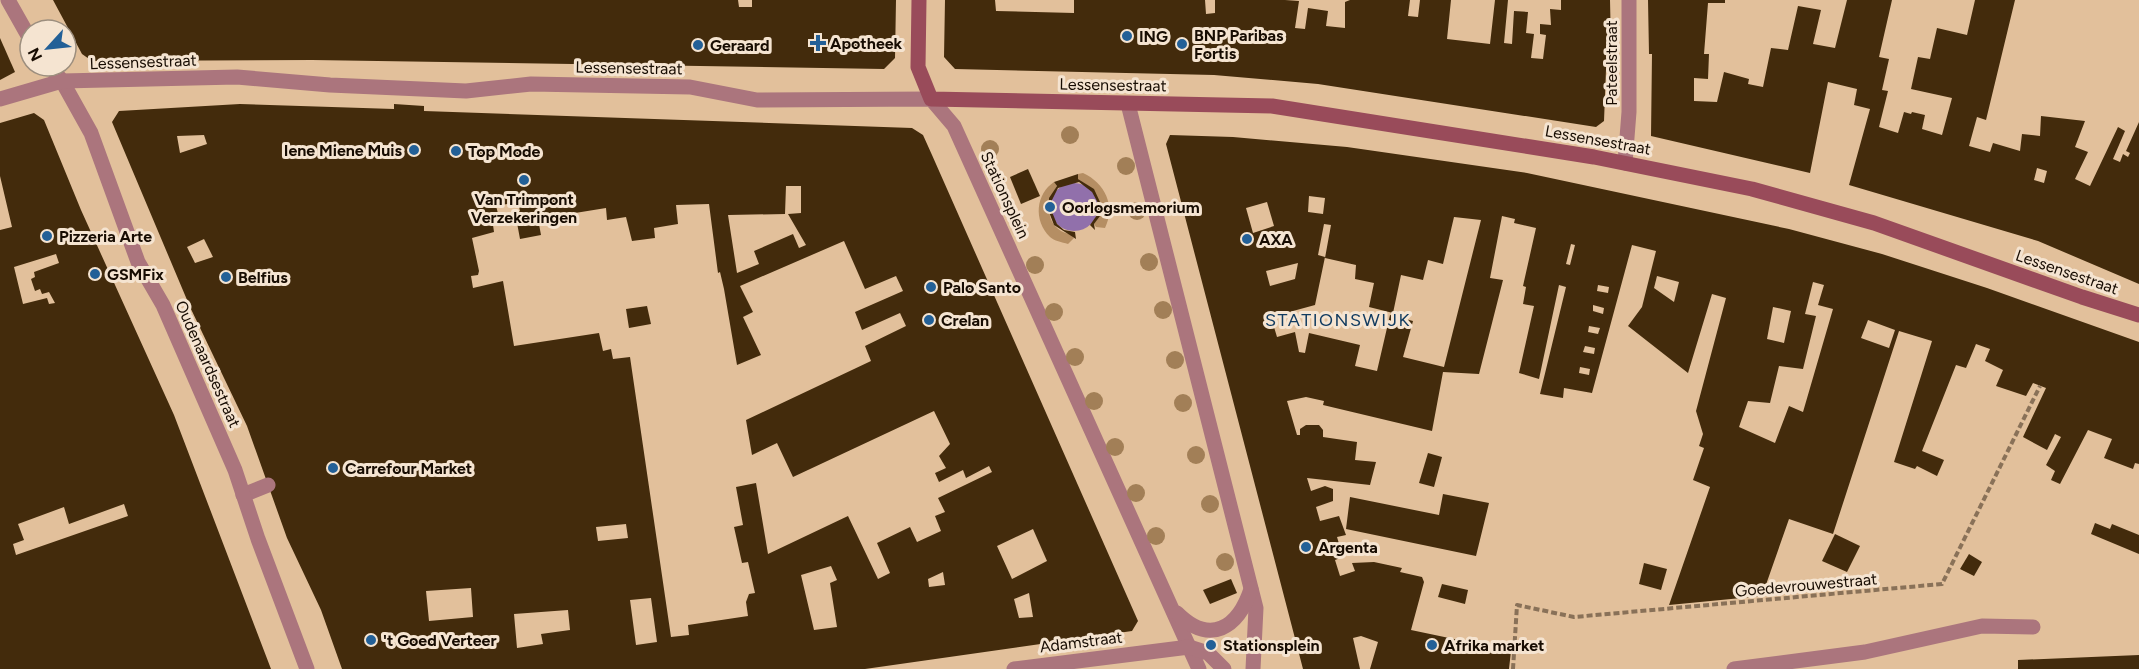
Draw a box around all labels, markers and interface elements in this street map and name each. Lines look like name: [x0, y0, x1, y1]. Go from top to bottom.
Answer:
north arrow: [18, 18, 78, 78]
street label: Pateelstraat: [1602, 20, 1621, 106]
place label: BNP Paribas Fortis: [1194, 26, 1284, 63]
place label: ING: [1139, 27, 1168, 46]
marker: ING: [1120, 29, 1134, 43]
place label: Apotheek: [830, 34, 903, 53]
place label: Geraard: [710, 36, 769, 55]
marker: Apotheek: [811, 36, 825, 50]
marker: BNP Paribas Fortis: [1175, 37, 1189, 51]
marker: Geraard: [691, 38, 705, 52]
text: N: [24, 45, 46, 64]
street label: Lessensestraat: [89, 51, 197, 73]
street label: Lessensestraat: [575, 58, 683, 78]
street label: Lessensestraat: [1059, 75, 1167, 95]
street label: Lessensestraat: [1544, 121, 1652, 159]
place label: Iene Miene Muis: [284, 141, 403, 160]
place label: Top Mode: [468, 142, 541, 161]
marker: Iene Miene Muis: [407, 143, 421, 157]
marker: Top Mode: [449, 144, 463, 158]
street label: Stationsplein: [977, 148, 1033, 242]
marker: Van Trimpont Verzekeringen: [517, 173, 531, 187]
place label: Van Trimpont Verzekeringen: [471, 190, 577, 227]
place label: Oorlogsmemorium: [1062, 198, 1200, 217]
marker: Oorlogsmemorium: [1043, 200, 1057, 214]
place label: Pizzeria Arte: [59, 227, 152, 246]
marker: Pizzeria Arte: [40, 229, 54, 243]
place label: AXA: [1259, 230, 1293, 249]
marker: AXA: [1240, 232, 1254, 246]
street label: Lessensestraat: [2013, 246, 2121, 298]
place label: GSMFix: [107, 265, 164, 284]
marker: GSMFix: [88, 267, 102, 281]
place label: Belfius: [238, 268, 288, 287]
marker: Belfius: [219, 270, 233, 284]
place label: Palo Santo: [943, 278, 1021, 297]
marker: Palo Santo: [924, 280, 938, 294]
street label: Oudenaardsestraat: [171, 298, 245, 430]
district label: STATIONSWIJK: [1265, 309, 1411, 331]
place label: Crelan: [941, 311, 989, 330]
marker: Crelan: [922, 313, 936, 327]
place label: Carrefour Market: [345, 459, 472, 478]
marker: Carrefour Market: [326, 461, 340, 475]
place label: Argenta: [1318, 538, 1378, 557]
marker: Argenta: [1299, 540, 1313, 554]
street label: Goedevrouwestraat: [1734, 569, 1878, 601]
street label: Adamstraat: [1039, 628, 1123, 656]
place label: 't Goed Verteer: [383, 631, 496, 650]
marker: 't Goed Verteer: [364, 633, 378, 647]
place label: Stationsplein: [1223, 636, 1320, 655]
place label: Afrika market: [1444, 636, 1545, 655]
marker: Stationsplein: [1204, 638, 1218, 652]
marker: Afrika market: [1425, 638, 1439, 652]

